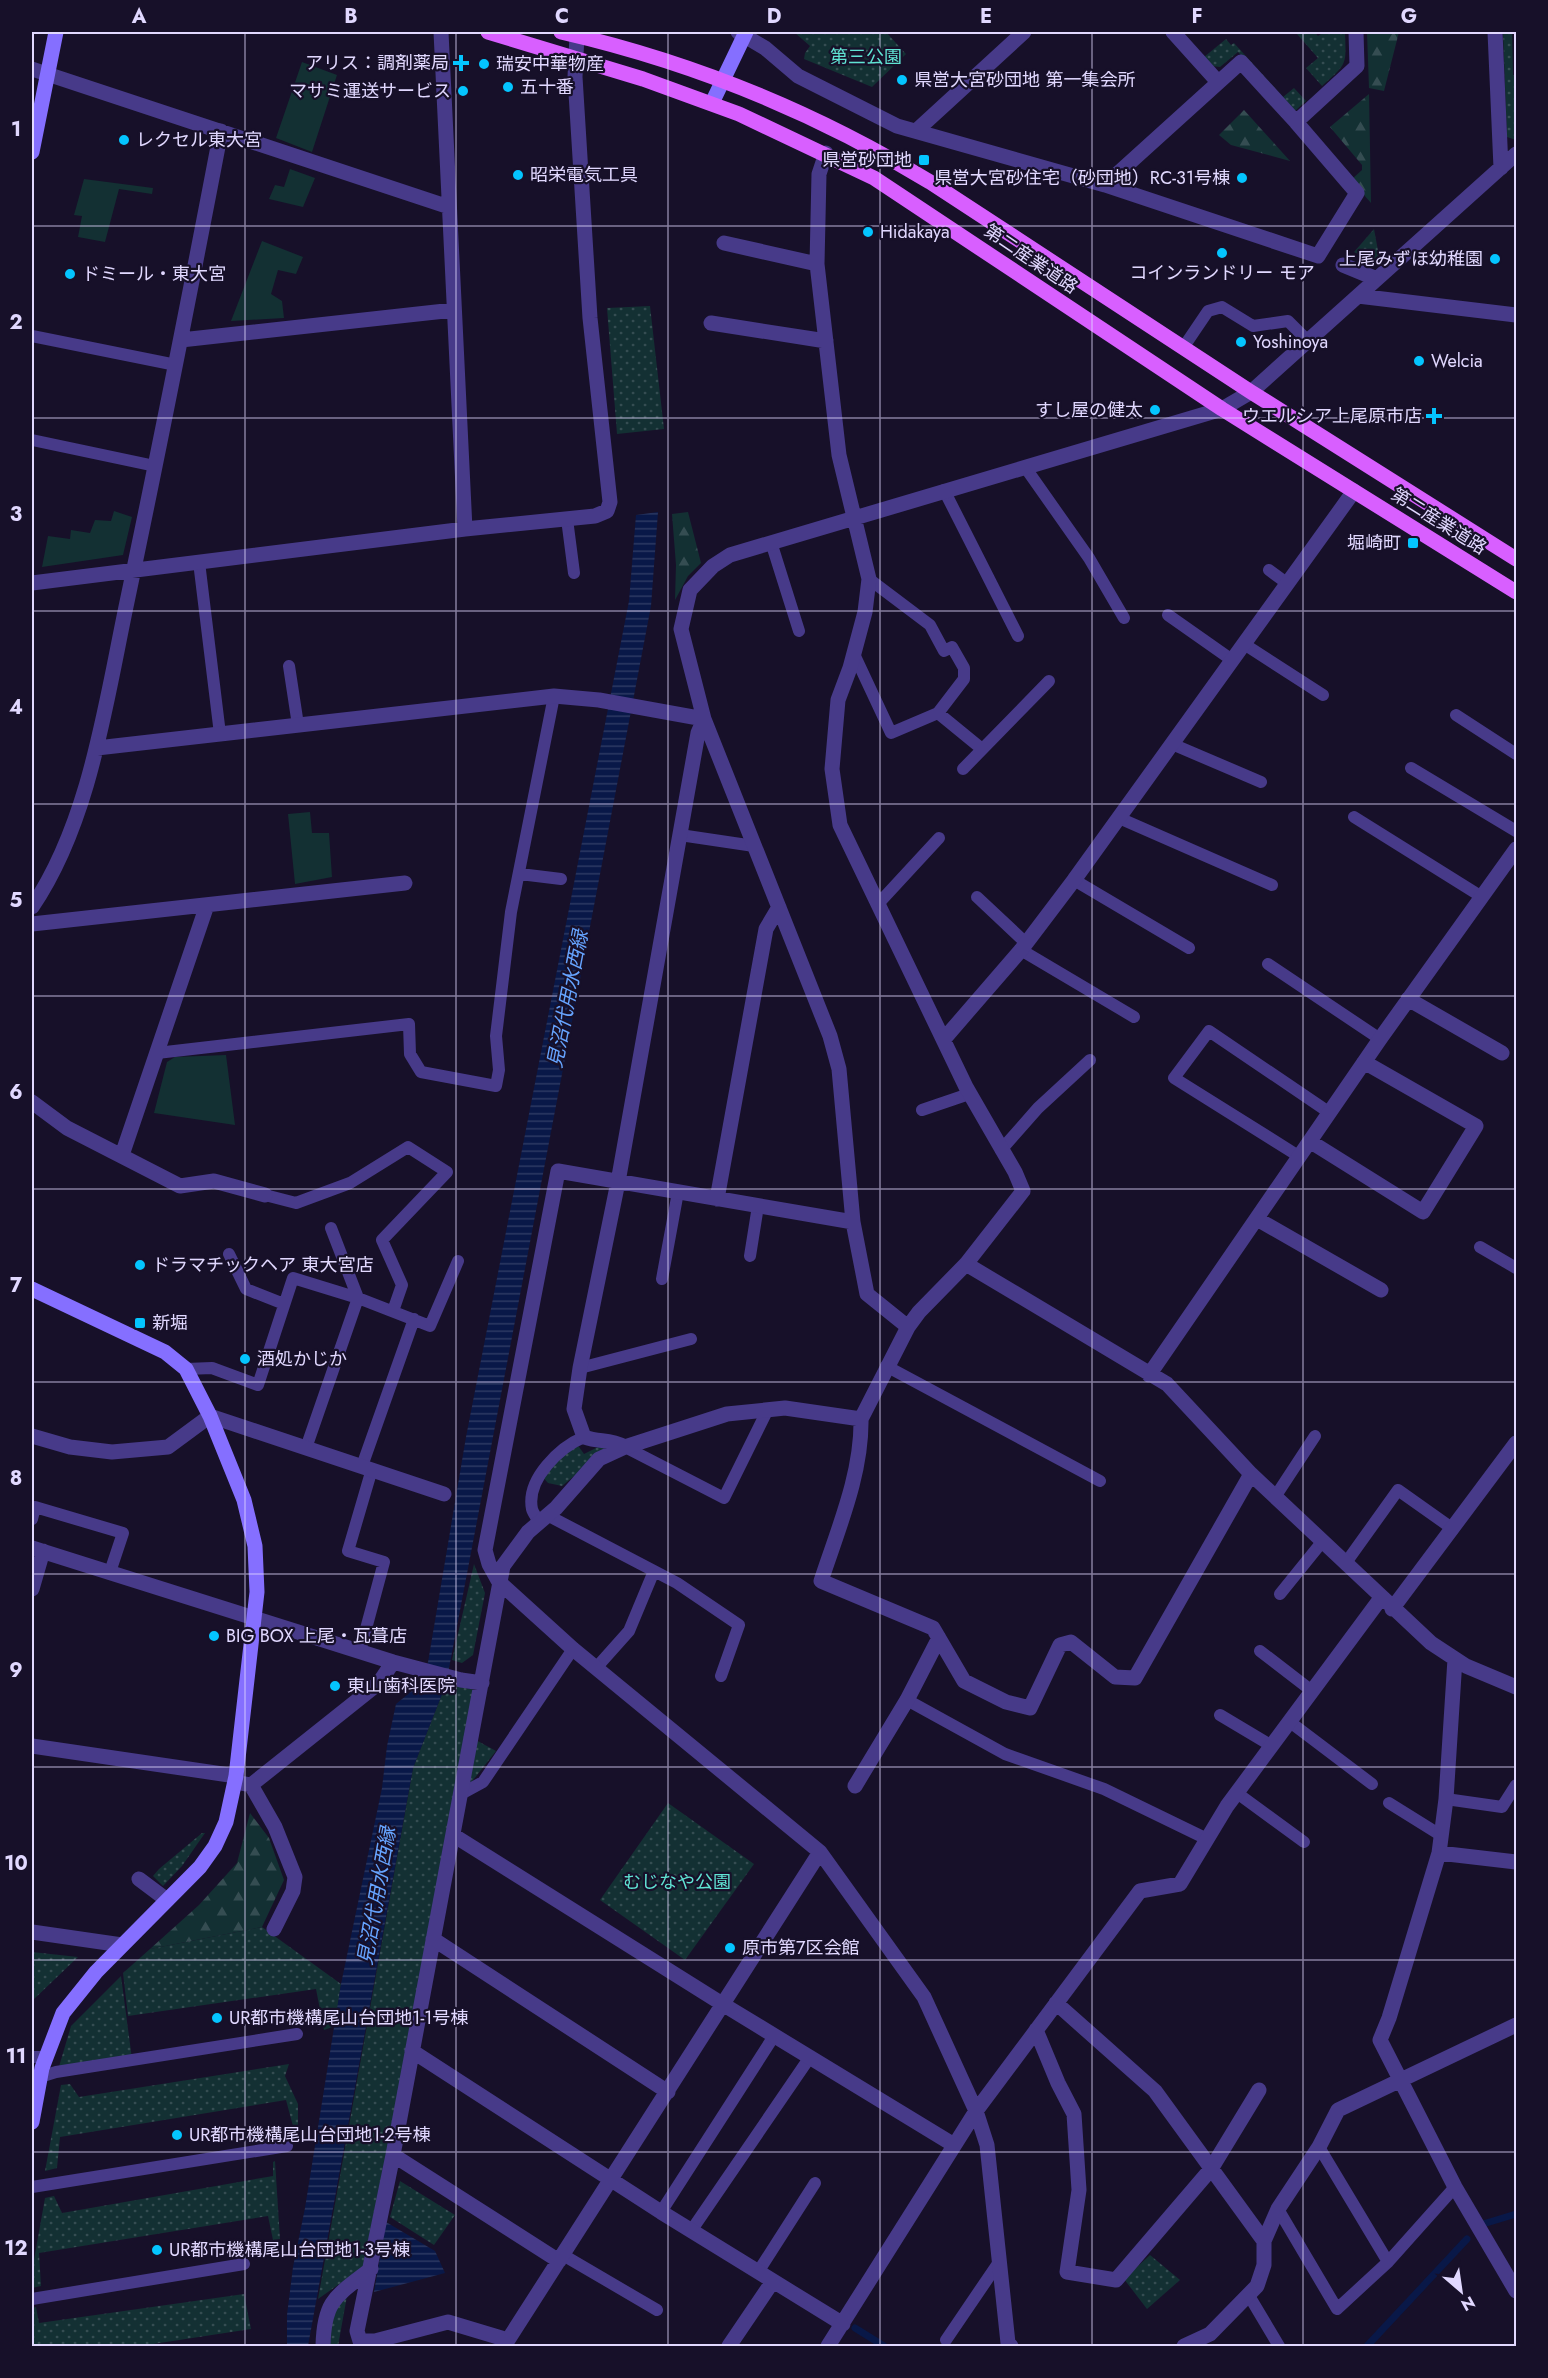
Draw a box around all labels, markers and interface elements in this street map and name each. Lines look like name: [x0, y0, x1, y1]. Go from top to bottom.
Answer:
text: A: [131, 2, 147, 31]
text: B: [344, 2, 358, 31]
text: C: [555, 2, 569, 31]
text: D: [767, 2, 781, 31]
text: E: [980, 2, 992, 31]
text: F: [1191, 2, 1203, 31]
text: G: [1401, 2, 1417, 31]
park label: 第三公園: [830, 44, 902, 70]
place label: アリス：調剤薬局: [305, 50, 449, 76]
place label: 瑞安中華物産: [496, 51, 604, 77]
marker: アリス：調剤薬局: [454, 56, 468, 70]
marker: 瑞安中華物産: [477, 57, 491, 71]
place label: 県営大宮砂団地 第一集会所: [914, 67, 1135, 93]
marker: 県営大宮砂団地 第一集会所: [895, 73, 909, 87]
place label: 五十番: [520, 74, 574, 100]
place label: マサミ運送サービス: [289, 78, 451, 104]
marker: 五十番: [501, 80, 515, 94]
marker: マサミ運送サービス: [456, 84, 470, 98]
text: 1: [11, 115, 21, 144]
place label: レクセル東大宮: [136, 127, 262, 153]
marker: レクセル東大宮: [117, 133, 131, 147]
place label: 県営砂団地: [822, 147, 912, 173]
marker: 県営砂団地: [917, 153, 931, 167]
place label: 昭栄電気工具: [530, 162, 638, 188]
place label: 県営大宮砂住宅（砂団地）RC-31号棟: [934, 165, 1230, 191]
marker: 昭栄電気工具: [511, 168, 525, 182]
marker: 県営大宮砂住宅（砂団地）RC-31号棟: [1235, 171, 1249, 185]
street label: 第二産業道路: [979, 218, 1083, 300]
place label: Hidakaya: [880, 219, 950, 245]
marker: Hidakaya: [861, 225, 875, 239]
marker: コインランドリー モア: [1215, 246, 1229, 260]
place label: 上尾みずほ幼稚園: [1339, 246, 1483, 272]
marker: 上尾みずほ幼稚園: [1488, 252, 1502, 266]
place label: コインランドリー モア: [1129, 260, 1315, 286]
place label: ドミール・東大宮: [82, 261, 226, 287]
marker: ドミール・東大宮: [63, 267, 77, 281]
text: 2: [9, 308, 23, 337]
place label: Yoshinoya: [1253, 329, 1328, 355]
marker: Yoshinoya: [1234, 335, 1248, 349]
place label: Welcia: [1431, 348, 1483, 374]
marker: Welcia: [1412, 354, 1426, 368]
place label: すし屋の健太: [1035, 397, 1143, 423]
marker: すし屋の健太: [1148, 403, 1162, 417]
place label: ウエルシア上尾原市店: [1242, 403, 1422, 429]
marker: ウエルシア上尾原市店: [1427, 409, 1441, 423]
street label: 第二産業道路: [1386, 481, 1492, 561]
text: 3: [10, 500, 22, 529]
place label: 堀崎町: [1347, 530, 1401, 556]
marker: 堀崎町: [1406, 536, 1420, 550]
text: 4: [9, 693, 23, 722]
text: 5: [10, 886, 23, 915]
water label: 見沼代用水西緑: [540, 926, 596, 1070]
text: 6: [9, 1078, 23, 1107]
place label: ドラマチックヘア 東大宮店: [152, 1252, 373, 1278]
marker: ドラマチックヘア 東大宮店: [133, 1258, 147, 1272]
text: 7: [10, 1271, 23, 1300]
place label: 新堀: [152, 1310, 188, 1336]
marker: 新堀: [133, 1316, 147, 1330]
place label: 酒処かじか: [257, 1346, 347, 1372]
marker: 酒処かじか: [238, 1352, 252, 1366]
text: 8: [10, 1464, 22, 1493]
place label: BIG BOX 上尾・瓦葺店: [226, 1623, 407, 1649]
marker: BIG BOX 上尾・瓦葺店: [207, 1629, 221, 1643]
text: 9: [9, 1656, 23, 1685]
place label: 東山歯科医院: [347, 1673, 455, 1699]
marker: 東山歯科医院: [328, 1679, 342, 1693]
water label: 見沼代用水西縁: [351, 1823, 404, 1967]
text: 10: [4, 1849, 28, 1878]
park label: むじなや公園: [623, 1869, 731, 1895]
place label: 原市第7区会館: [742, 1935, 859, 1961]
marker: 原市第7区会館: [723, 1941, 737, 1955]
place label: UR都市機構尾山台団地1-1号棟: [229, 2005, 468, 2031]
marker: UR都市機構尾山台団地1-1号棟: [210, 2011, 224, 2025]
text: 11: [6, 2042, 26, 2071]
place label: UR都市機構尾山台団地1-2号棟: [189, 2122, 430, 2148]
marker: UR都市機構尾山台団地1-2号棟: [170, 2128, 184, 2142]
text: 12: [4, 2234, 28, 2263]
place label: UR都市機構尾山台団地1-3号棟: [169, 2237, 410, 2263]
marker: UR都市機構尾山台団地1-3号棟: [150, 2243, 164, 2257]
north arrow: [1431, 2261, 1491, 2321]
text: N: [1457, 2291, 1479, 2317]

